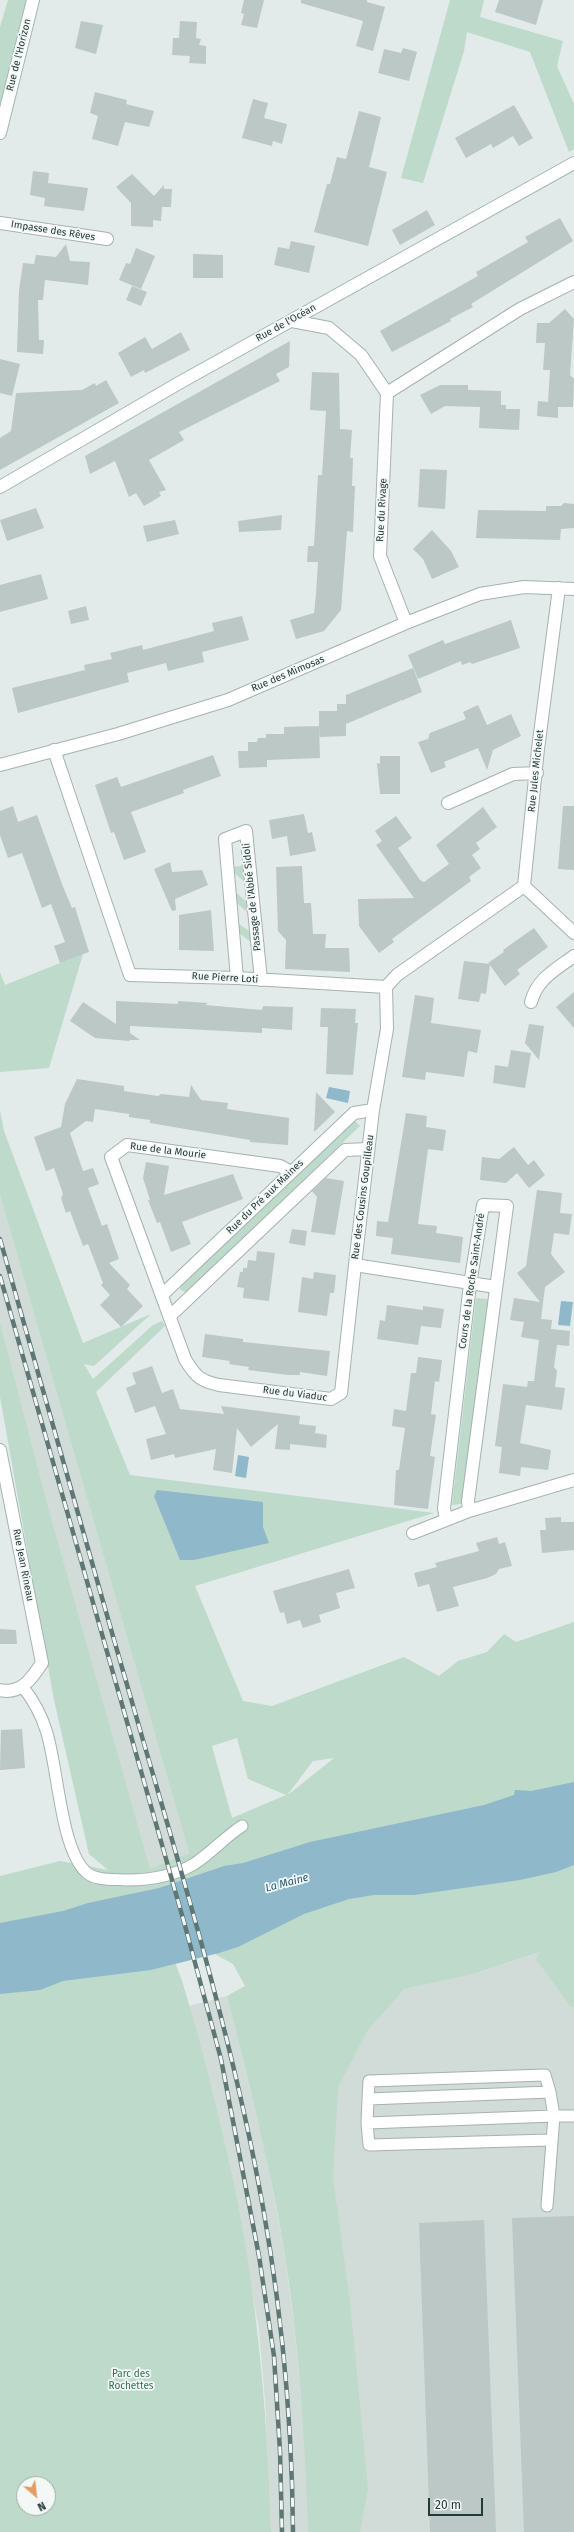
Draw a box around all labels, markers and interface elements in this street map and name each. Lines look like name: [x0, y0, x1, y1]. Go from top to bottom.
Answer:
street label: Rue de l'Horizon: [4, 17, 34, 93]
street label: Impasse des Rêves: [10, 218, 96, 244]
street label: Rue de l'Océan: [254, 301, 318, 345]
street label: Rue du Rivage: [374, 478, 390, 542]
street label: Rue des Mimosas: [250, 653, 326, 695]
street label: Rue Jules Michelet: [526, 729, 546, 813]
street label: Passage de l'Abbé Sidoli: [240, 842, 264, 952]
street label: Rue Pierre Loti: [191, 970, 259, 986]
street label: Rue des Cousins Goupilleau: [349, 1134, 377, 1260]
street label: Rue de la Mourie: [129, 1140, 207, 1162]
street label: Rue du Pré aux Maines: [224, 1157, 306, 1237]
street label: Cours de la Roche Saint-André: [457, 1212, 487, 1350]
street label: Rue du Viaduc: [262, 1384, 328, 1404]
street label: Rue Jean Rineau: [10, 1528, 36, 1602]
water label: La Maine: [264, 1871, 310, 1895]
park label: Parc des Rochettes: [108, 2368, 154, 2392]
north arrow: [16, 2476, 56, 2516]
scale bar: [430, 2490, 485, 2516]
text: 20 m: [435, 2498, 461, 2512]
text: N: [35, 2499, 48, 2514]

